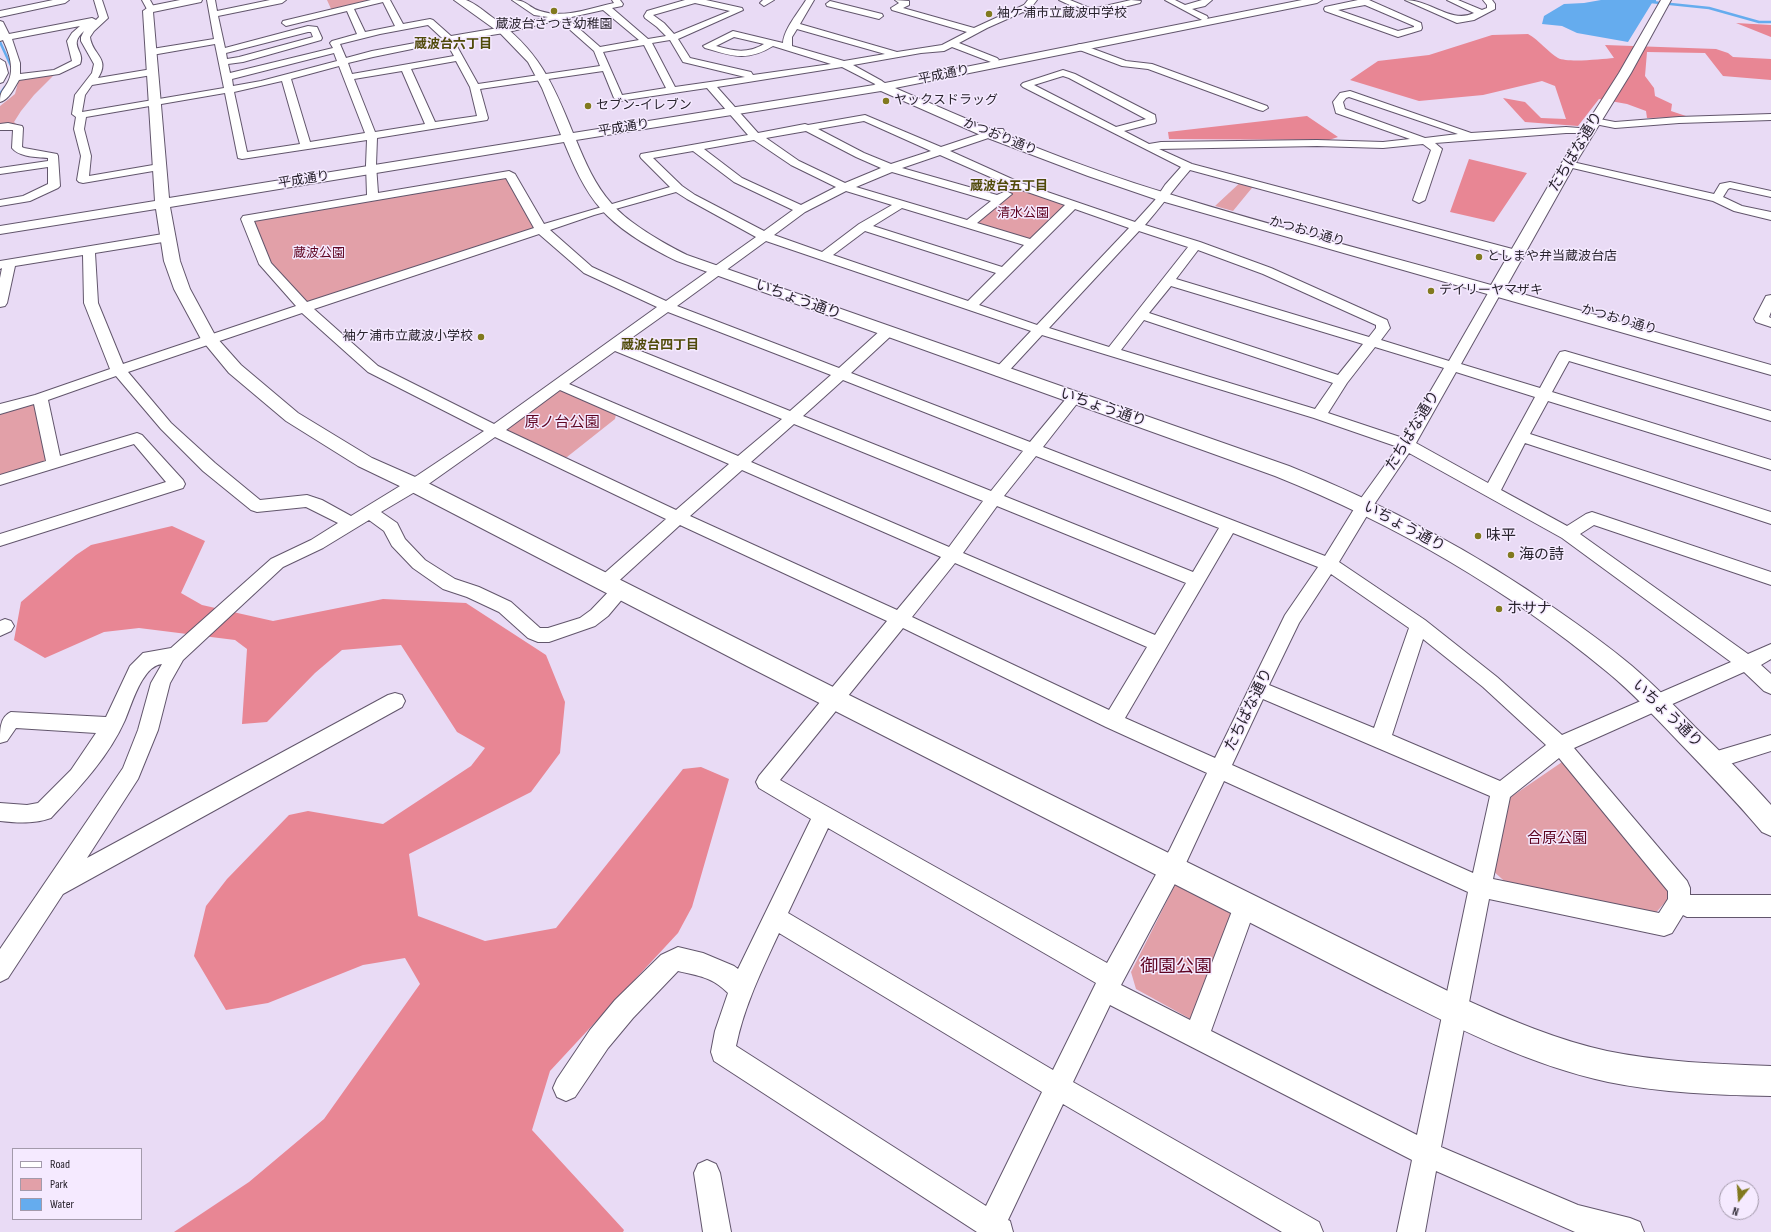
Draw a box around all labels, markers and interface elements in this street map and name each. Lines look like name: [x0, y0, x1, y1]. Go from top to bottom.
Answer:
marker: 蔵波台さつき幼稚園: [549, 6, 559, 16]
place label: 袖ケ浦市立蔵波中学校: [997, 6, 1127, 22]
marker: 袖ケ浦市立蔵波中学校: [984, 9, 994, 19]
place label: 蔵波台さつき幼稚園: [496, 17, 612, 33]
district label: 蔵波台六丁目: [414, 37, 492, 53]
street label: 平成通り: [917, 62, 971, 88]
place label: ヤックスドラッグ: [894, 93, 998, 109]
marker: ヤックスドラッグ: [881, 96, 891, 106]
place label: セブン-イレブン: [596, 98, 692, 114]
marker: セブン-イレブン: [583, 101, 593, 111]
street label: たちばな通り: [1545, 109, 1607, 195]
street label: かつおり通り: [961, 115, 1039, 159]
street label: 平成通り: [597, 116, 651, 140]
street label: 平成通り: [277, 168, 331, 192]
district label: 蔵波台五丁目: [970, 179, 1048, 195]
park label: 清水公園: [997, 206, 1049, 222]
street label: かつおり通り: [1267, 214, 1347, 250]
park label: 蔵波公園: [293, 246, 345, 262]
place label: としまや弁当蔵波台店: [1487, 249, 1617, 265]
marker: としまや弁当蔵波台店: [1474, 252, 1484, 262]
street label: いちょう通り: [753, 276, 843, 324]
place label: デイリーヤマザキ: [1439, 283, 1543, 299]
marker: デイリーヤマザキ: [1426, 286, 1436, 296]
street label: かつおり通り: [1579, 302, 1659, 338]
place label: 袖ケ浦市立蔵波小学校: [343, 329, 473, 345]
marker: 袖ケ浦市立蔵波小学校: [476, 332, 486, 342]
district label: 蔵波台四丁目: [621, 338, 699, 354]
street label: いちょう通り: [1058, 385, 1148, 431]
street label: たちばな通り: [1382, 388, 1444, 474]
park label: 原ノ台公園: [525, 414, 599, 432]
street label: いちょう通り: [1360, 498, 1448, 556]
place label: 味平: [1486, 527, 1516, 545]
marker: 味平: [1473, 531, 1483, 541]
place label: 海の詩: [1519, 546, 1564, 564]
marker: 海の詩: [1506, 550, 1516, 560]
place label: ホサナ: [1507, 600, 1552, 618]
marker: ホサナ: [1494, 604, 1504, 614]
street label: たちばな通り: [1221, 666, 1277, 754]
street label: いちょう通り: [1628, 676, 1706, 752]
park label: 合原公園: [1527, 830, 1587, 848]
park label: 御園公園: [1140, 956, 1212, 978]
legend: [12, 1148, 142, 1220]
text: Road: [50, 1157, 70, 1172]
text: Park: [50, 1177, 68, 1192]
north arrow: [1719, 1180, 1759, 1220]
text: Water: [50, 1197, 74, 1212]
text: N: [1731, 1204, 1740, 1218]

